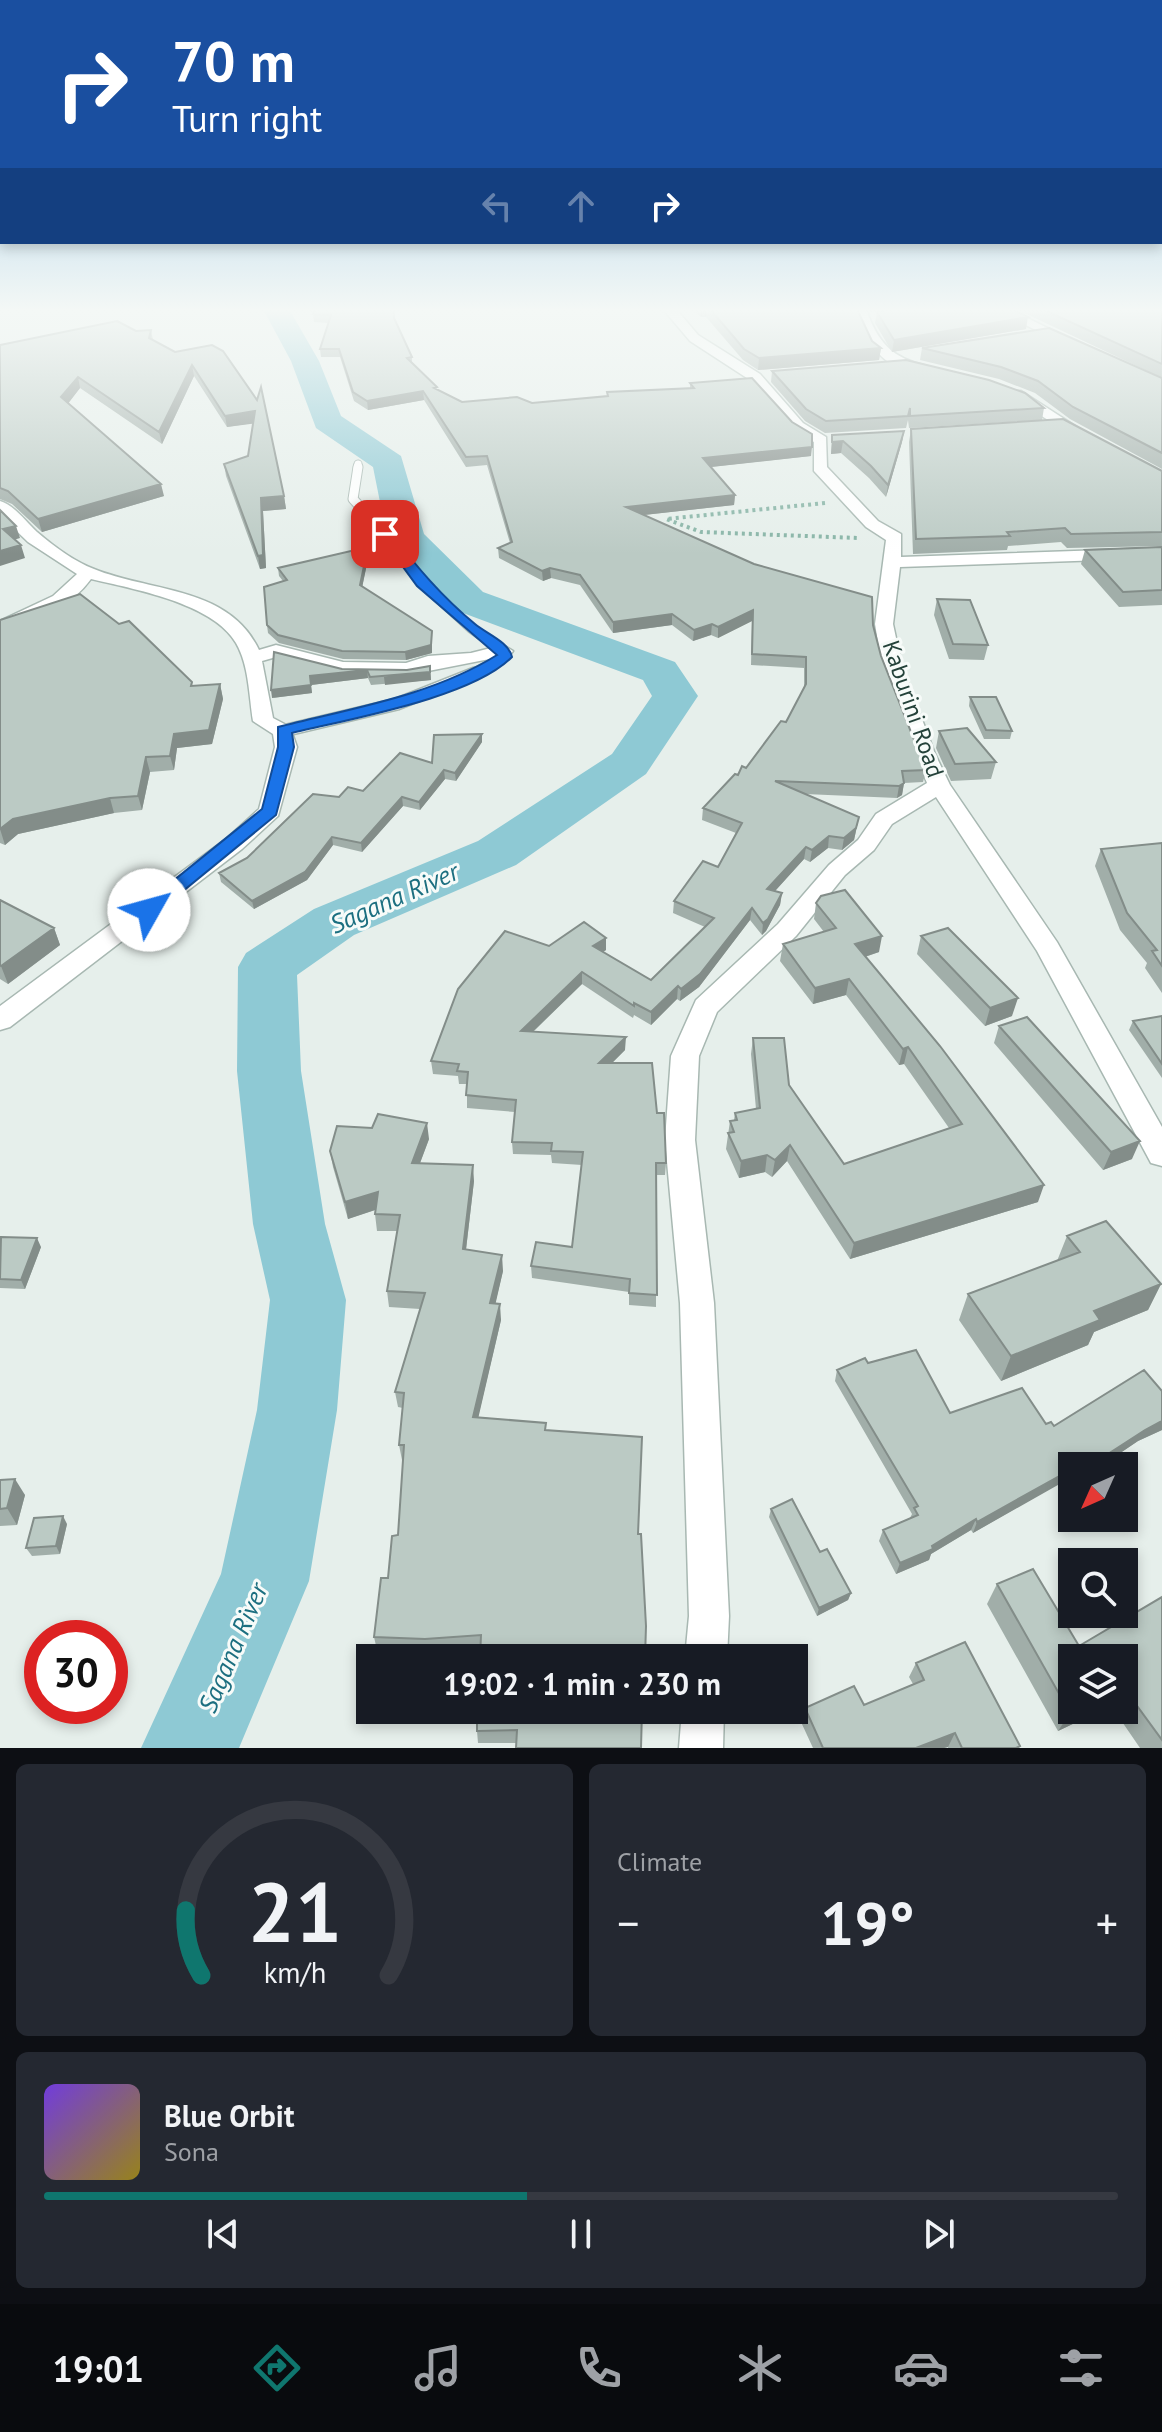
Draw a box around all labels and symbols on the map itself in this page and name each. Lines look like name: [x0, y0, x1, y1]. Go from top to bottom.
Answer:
pin: [351, 500, 419, 568]
street label: Kaburini Road: [876, 636, 951, 782]
water label: Sagana River: [324, 854, 465, 941]
position arrow: [107, 868, 191, 952]
north arrow: [1058, 1452, 1138, 1532]
water label: Sagana River: [190, 1577, 275, 1718]
speed limit sign: 30: [24, 1620, 128, 1724]

